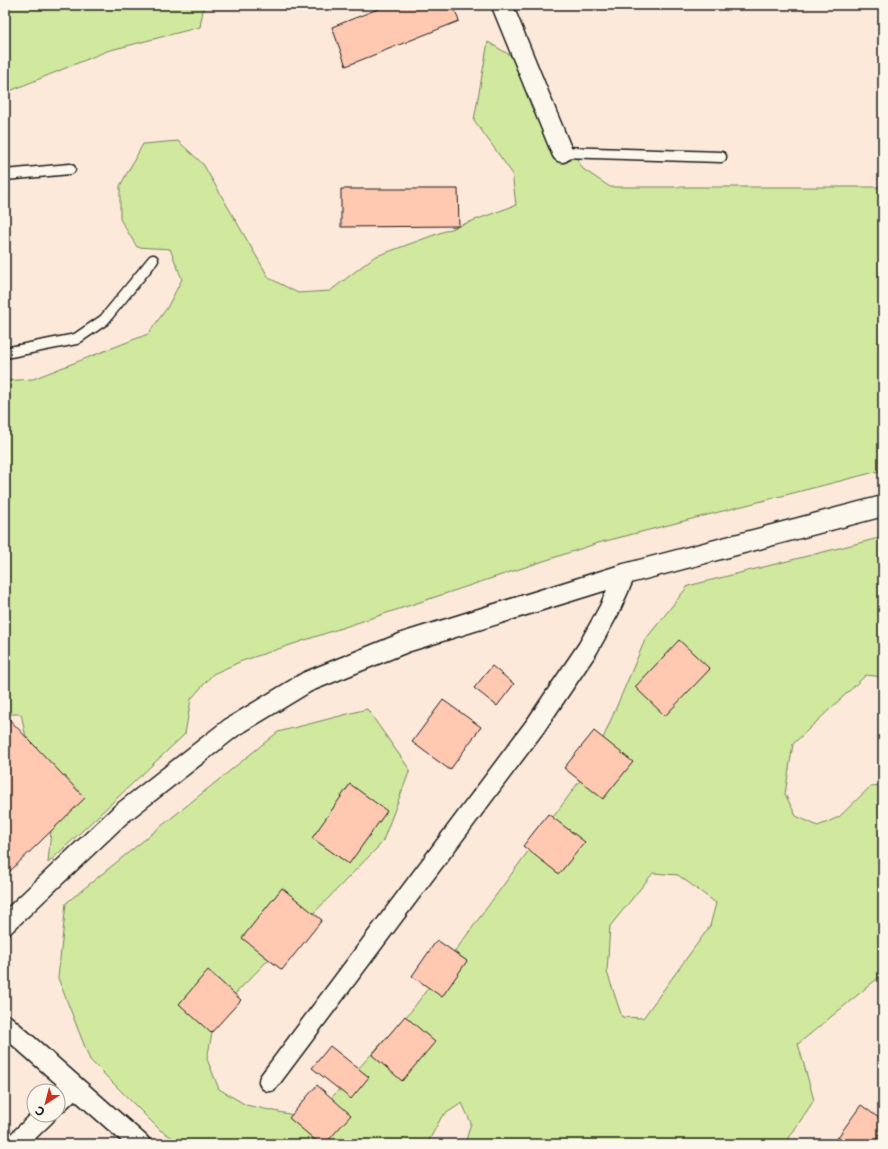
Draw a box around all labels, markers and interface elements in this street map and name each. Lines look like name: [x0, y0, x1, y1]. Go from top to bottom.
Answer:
north arrow: [26, 1083, 66, 1123]
text: С: [31, 1102, 48, 1121]

